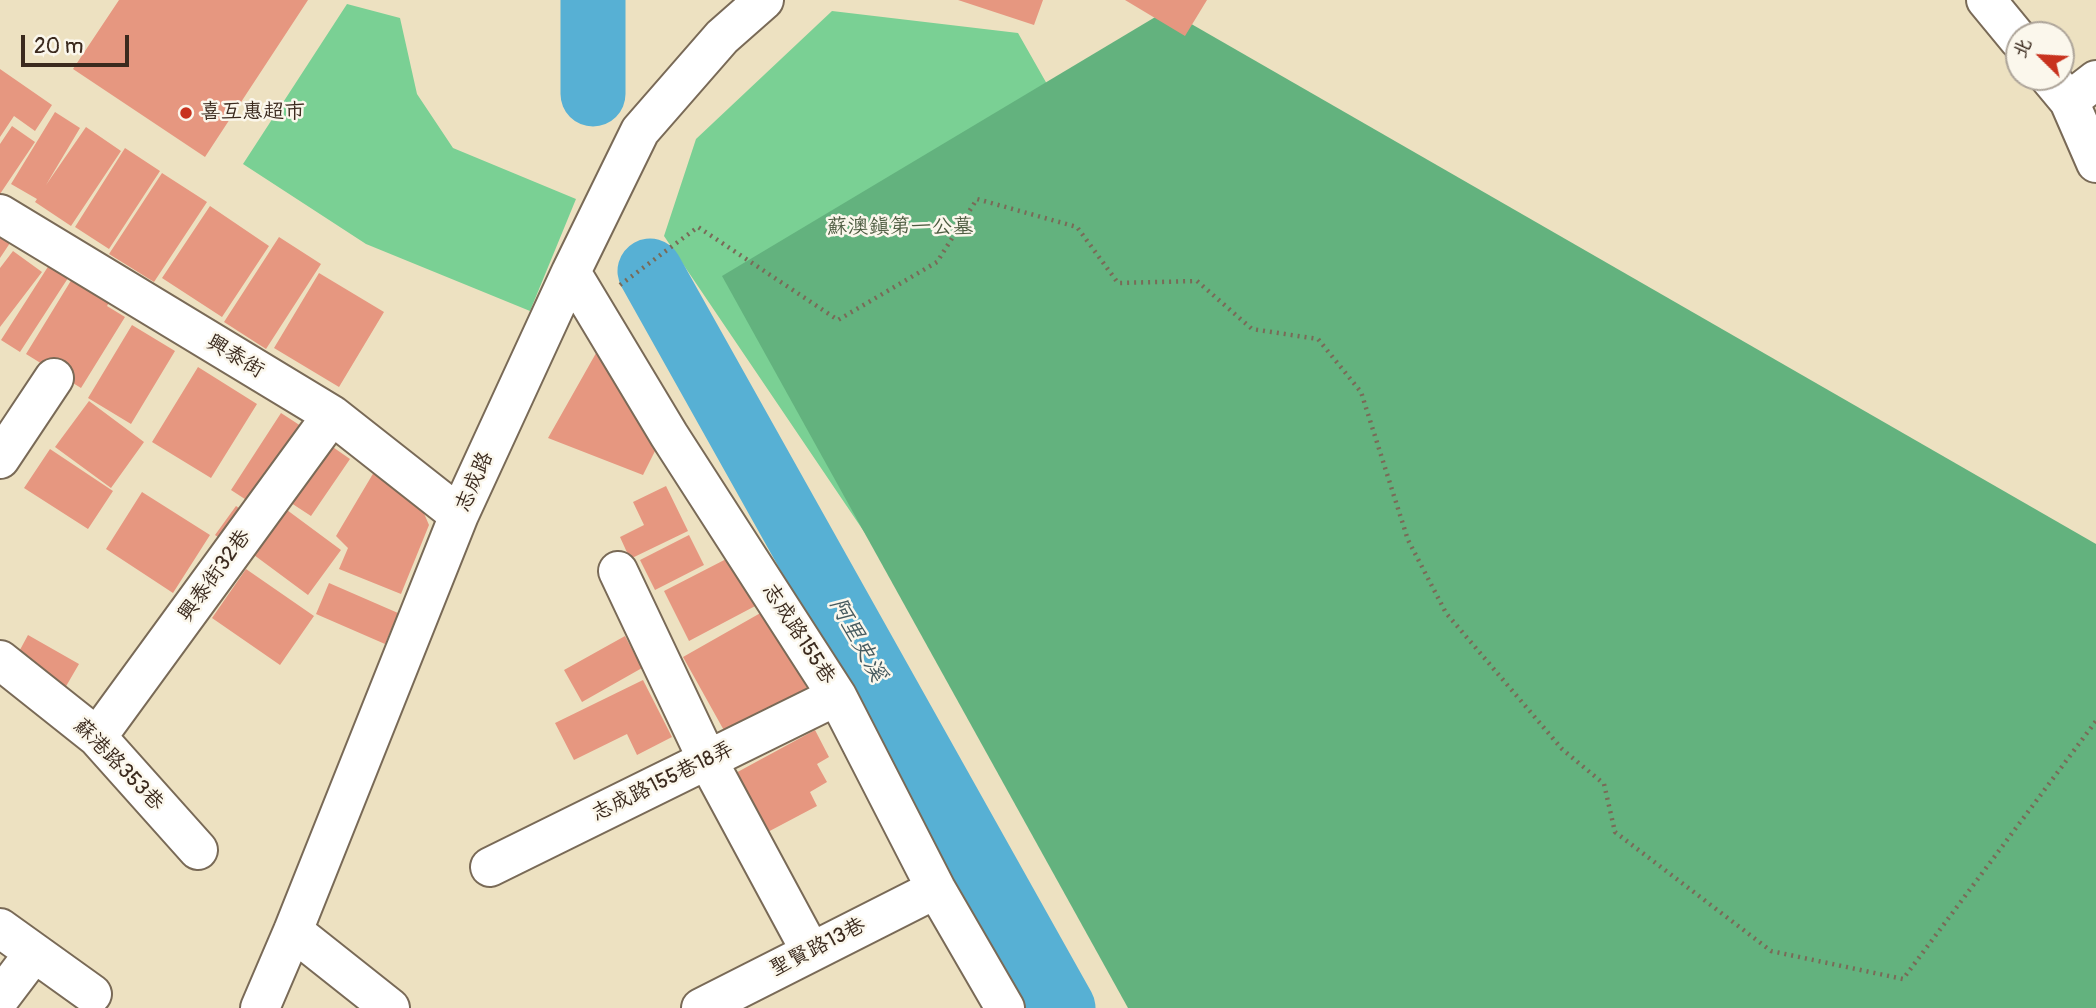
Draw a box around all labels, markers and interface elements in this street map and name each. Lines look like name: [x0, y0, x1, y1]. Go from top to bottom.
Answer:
scale bar: [24, 21, 133, 65]
north arrow: [2005, 21, 2075, 91]
text: 20 m: [34, 33, 83, 60]
text: 北: [2008, 35, 2037, 62]
place label: 喜互惠超市: [200, 100, 305, 126]
marker: 喜互惠超市: [178, 105, 194, 121]
park label: 蘇澳鎮第一公墓: [827, 215, 973, 241]
street label: 興泰街: [202, 330, 268, 384]
street label: 志成路: [451, 448, 499, 516]
street label: 興泰街32巷: [173, 525, 257, 627]
street label: 志成路155巷: [756, 579, 840, 689]
water label: 阿里史溪: [823, 593, 891, 687]
street label: 蘇港路353巷: [68, 714, 168, 816]
street label: 志成路155巷18弄: [588, 737, 738, 827]
street label: 聖賢路13巷: [766, 913, 870, 983]

